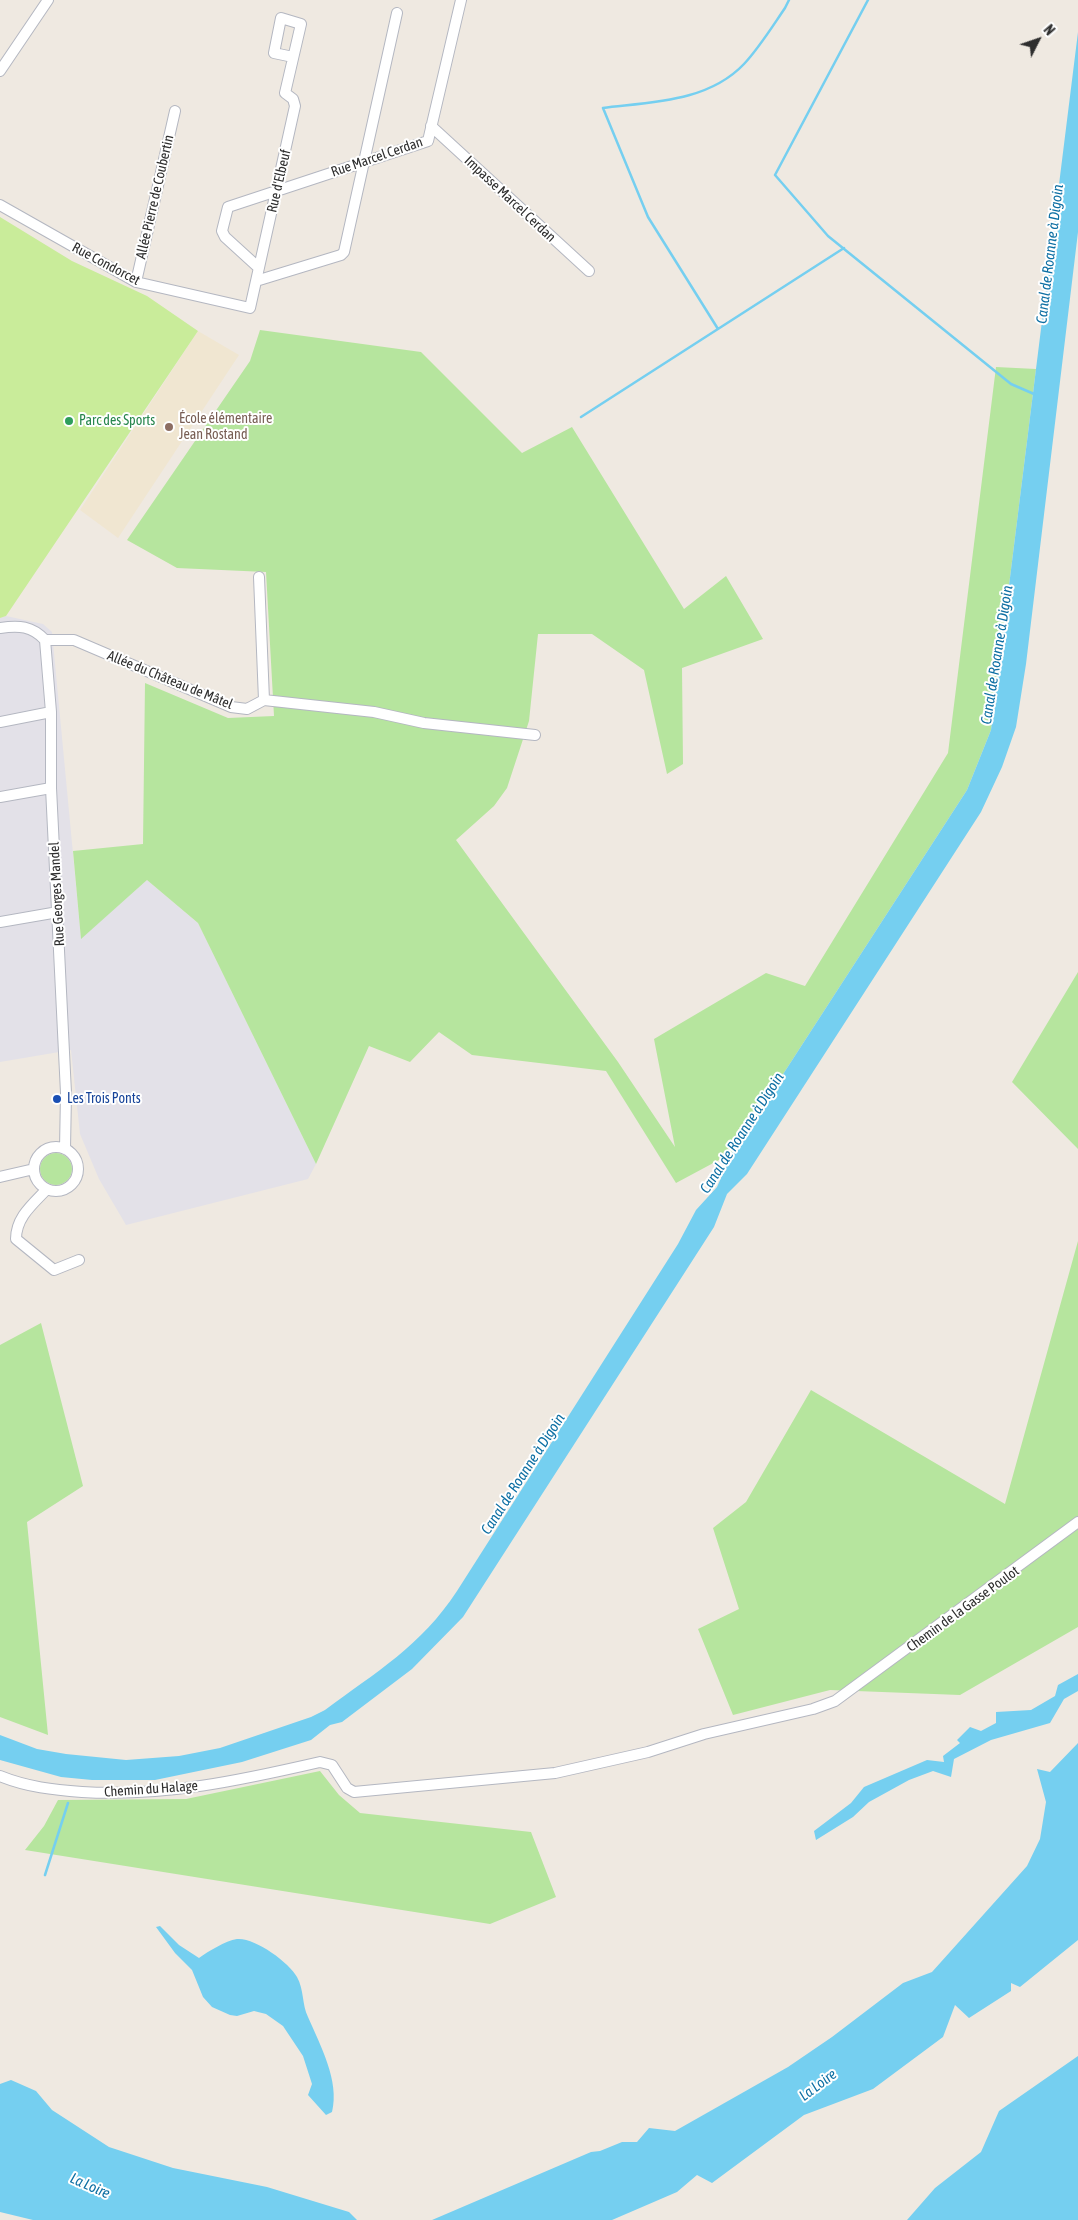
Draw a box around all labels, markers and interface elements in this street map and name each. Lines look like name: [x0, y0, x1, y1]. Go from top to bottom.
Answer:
north arrow: [1013, 15, 1063, 65]
text: N: [1041, 22, 1058, 39]
street label: Allée Pierre de Coubertin: [133, 133, 177, 261]
street label: Rue Marcel Cerdan: [329, 133, 425, 181]
street label: Rue d'Elbeuf: [264, 148, 294, 214]
street label: Impasse Marcel Cerdan: [461, 152, 559, 246]
water label: Canal de Roanne à Digoin: [1033, 183, 1067, 325]
street label: Rue Condorcet: [69, 239, 143, 289]
place label: École élémentaire Jean Rostand: [179, 411, 272, 444]
place label: Parc des Sports: [79, 413, 155, 429]
marker: Parc des Sports: [63, 415, 75, 427]
marker: École élémentaire Jean Rostand: [163, 421, 175, 433]
water label: Canal de Roanne à Digoin: [977, 584, 1017, 726]
street label: Allée du Château de Mâtel: [105, 647, 235, 713]
street label: Rue Georges Mandel: [46, 841, 68, 947]
water label: Canal de Roanne à Digoin: [696, 1069, 788, 1197]
place label: Les Trois Ponts: [67, 1091, 141, 1107]
marker: Les Trois Ponts: [51, 1093, 63, 1105]
water label: Canal de Roanne à Digoin: [477, 1410, 569, 1538]
street label: Chemin de la Gasse Poulot: [904, 1563, 1022, 1655]
street label: Chemin du Halage: [104, 1777, 198, 1801]
water label: La Loire: [796, 2065, 840, 2105]
water label: La Loire: [67, 2169, 113, 2203]

